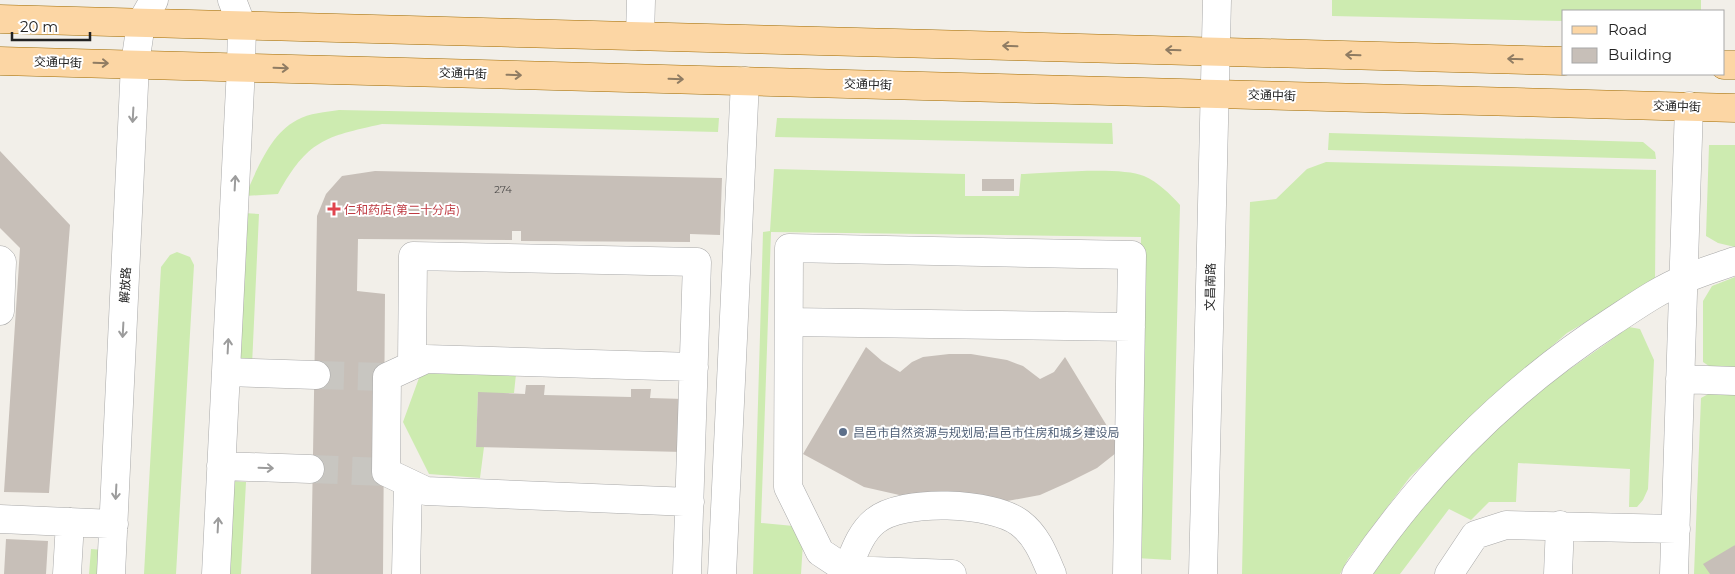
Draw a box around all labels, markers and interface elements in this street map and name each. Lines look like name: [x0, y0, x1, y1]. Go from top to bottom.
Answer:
scale bar: [12, 10, 90, 42]
legend: [1562, 10, 1725, 75]
text: 20 m: [20, 17, 58, 36]
text: Road: [1608, 20, 1647, 39]
one-way arrow: [1002, 41, 1018, 51]
one-way arrow: [1165, 45, 1181, 55]
text: Building: [1608, 45, 1672, 64]
one-way arrow: [1345, 50, 1361, 60]
street label: 交通中街: [34, 54, 82, 70]
one-way arrow: [1507, 55, 1523, 64]
one-way arrow: [93, 59, 109, 68]
one-way arrow: [273, 64, 289, 73]
street label: 交通中街: [439, 65, 487, 81]
one-way arrow: [505, 70, 521, 79]
one-way arrow: [668, 74, 684, 84]
street label: 交通中街: [844, 76, 892, 92]
street label: 交通中街: [1248, 87, 1296, 103]
street label: 交通中街: [1653, 98, 1701, 114]
one-way arrow: [128, 107, 137, 123]
one-way arrow: [231, 175, 240, 191]
house number: 274: [494, 183, 512, 196]
place label: 仁和药店(第二十分店): [344, 202, 460, 217]
marker: 仁和药店(第二十分店): [328, 203, 340, 215]
street label: 文昌南路: [1202, 263, 1218, 311]
street label: 解放路: [117, 267, 133, 303]
one-way arrow: [118, 322, 128, 338]
one-way arrow: [223, 338, 232, 354]
place label: 昌邑市自然资源与规划局;昌邑市住房和城乡建设局: [853, 425, 1120, 440]
marker: 昌邑市自然资源与规划局;昌邑市住房和城乡建设局: [837, 426, 849, 438]
one-way arrow: [258, 463, 274, 472]
one-way arrow: [111, 484, 120, 500]
one-way arrow: [214, 518, 223, 534]

